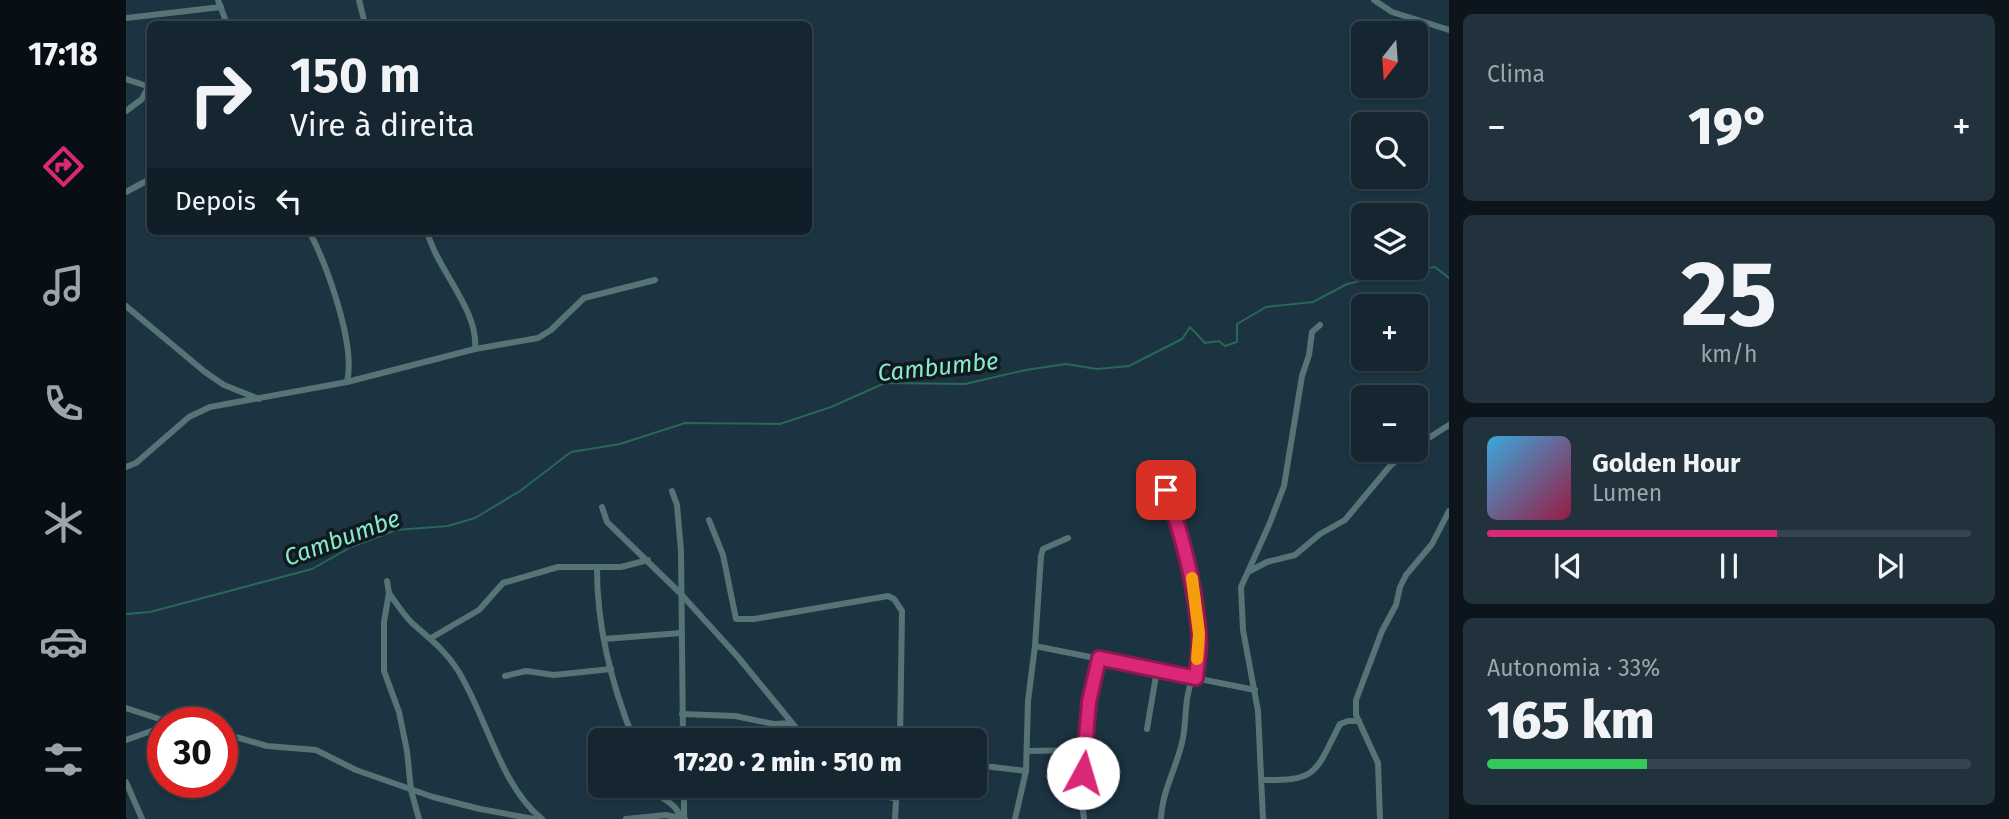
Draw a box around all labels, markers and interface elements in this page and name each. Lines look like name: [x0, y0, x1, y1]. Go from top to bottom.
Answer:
north arrow: [1351, 21, 1428, 98]
map controls: [1351, 21, 1428, 462]
text: 17:18: [28, 35, 98, 73]
text: 150 m: [290, 46, 421, 105]
icon: right: [175, 49, 266, 140]
text: Clima: [1487, 60, 1545, 88]
text: 19°: [1688, 95, 1770, 158]
text: −: [1487, 104, 1506, 150]
text: +: [1952, 104, 1971, 150]
text: Vire à direita: [290, 106, 475, 144]
button: search: [1351, 112, 1428, 189]
icon: directions: [39, 142, 88, 191]
icon: left: [270, 182, 308, 220]
text: Depois: [175, 186, 256, 217]
button: layers: [1351, 203, 1428, 280]
text: 25: [1681, 240, 1777, 349]
icon: music: [39, 261, 88, 310]
button: +: [1351, 294, 1428, 371]
text: km/h: [1701, 340, 1757, 368]
water label: Cambumbe: [876, 347, 1000, 387]
icon: phone: [39, 379, 88, 428]
button: −: [1351, 385, 1428, 462]
text: Golden Hour: [1592, 448, 1740, 479]
pin: [1136, 460, 1196, 520]
icon: arrive: [1147, 471, 1185, 509]
text: Lumen: [1592, 479, 1662, 507]
icon: climate: [39, 498, 88, 547]
water label: Cambumbe: [280, 504, 404, 572]
icon: previous: [1549, 547, 1587, 585]
icon: pause: [1710, 547, 1748, 585]
icon: next: [1871, 547, 1909, 585]
icon: car: [39, 617, 88, 666]
text: Autonomia · 33%: [1487, 654, 1660, 682]
text: 165 km: [1487, 689, 1654, 752]
speed limit sign: 30: [147, 707, 238, 798]
icon: filters: [39, 735, 88, 784]
position arrow: [1046, 736, 1120, 810]
text: 17:20 · 2 min · 510 m: [673, 747, 902, 778]

